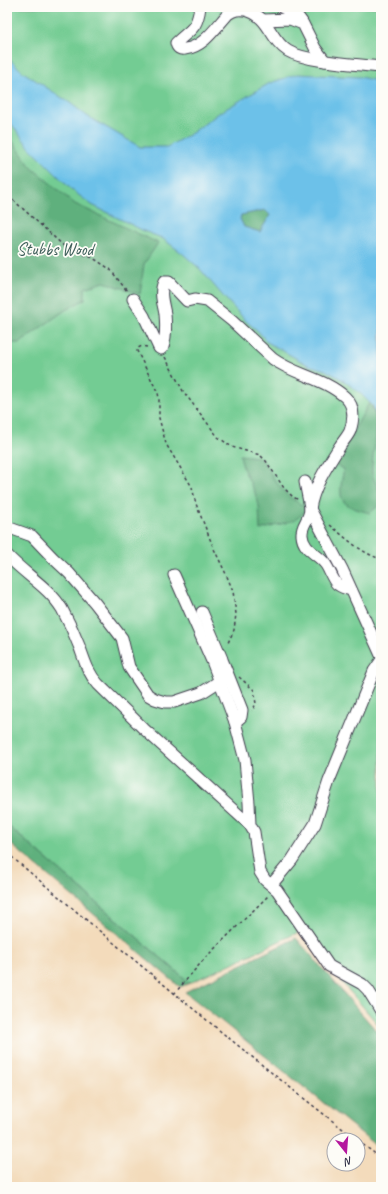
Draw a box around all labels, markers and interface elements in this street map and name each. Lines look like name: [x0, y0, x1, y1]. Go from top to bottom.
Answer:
park label: Stubbs Wood: [17, 239, 96, 260]
north arrow: [326, 1132, 366, 1172]
text: N: [342, 1154, 354, 1170]

